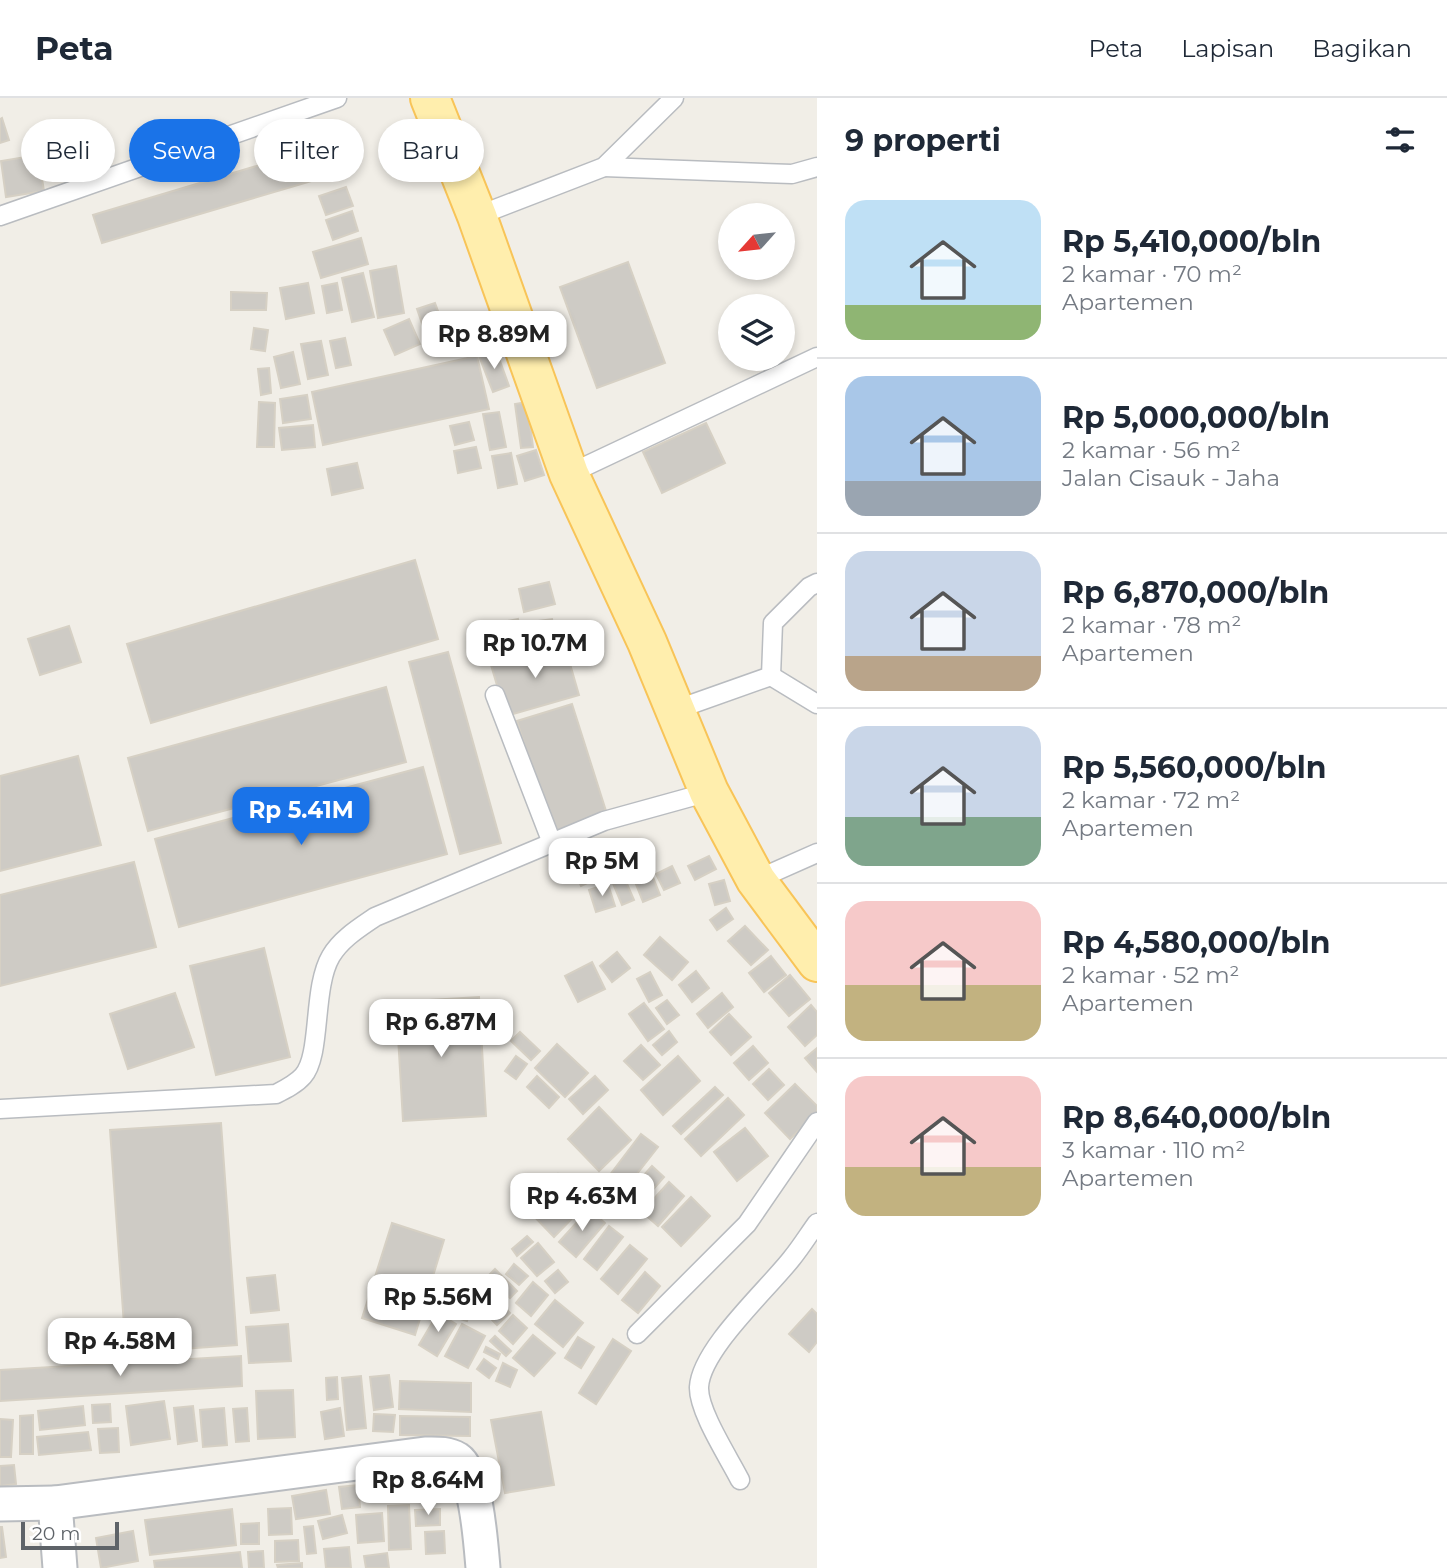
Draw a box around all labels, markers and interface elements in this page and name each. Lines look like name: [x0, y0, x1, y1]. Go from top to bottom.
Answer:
text: Peta: [35, 28, 114, 68]
text: Peta: [1088, 34, 1143, 63]
text: Lapisan: [1181, 34, 1274, 63]
text: Bagikan: [1312, 34, 1412, 63]
chip: Beli: [21, 119, 115, 182]
chip: Sewa: [129, 119, 240, 182]
chip: Filter: [254, 119, 364, 182]
chip: Baru: [378, 119, 484, 182]
icon: filters: [1381, 121, 1419, 159]
text: 9 properti: [845, 122, 1001, 159]
north arrow: [718, 203, 794, 280]
map controls: [718, 203, 795, 371]
text: Rp 5,410,000/bln: [1062, 223, 1321, 260]
icon: home: [901, 228, 985, 312]
text: 2 kamar · 70 m²: [1062, 260, 1242, 288]
text: Apartemen: [1062, 288, 1194, 316]
button: layers: [718, 294, 795, 371]
pin: Rp 8.89M: [422, 312, 566, 371]
text: Rp 8.89M: [438, 320, 550, 348]
text: Rp 5,000,000/bln: [1062, 399, 1330, 436]
icon: home: [901, 404, 985, 488]
text: 2 kamar · 56 m²: [1062, 436, 1241, 464]
text: Jalan Cisauk - Jaha: [1062, 464, 1280, 492]
text: Rp 6,870,000/bln: [1062, 574, 1329, 611]
icon: home: [901, 579, 985, 663]
text: 2 kamar · 78 m²: [1062, 611, 1241, 639]
pin: Rp 10.7M: [463, 620, 607, 680]
text: Rp 10.7M: [482, 629, 588, 657]
text: Apartemen: [1062, 639, 1194, 667]
text: Rp 5,560,000/bln: [1062, 749, 1326, 786]
icon: home: [901, 754, 985, 838]
text: 2 kamar · 72 m²: [1062, 786, 1240, 814]
pin: Rp 5.41M: [229, 788, 373, 847]
text: Rp 5.41M: [248, 796, 354, 824]
text: Apartemen: [1062, 814, 1194, 842]
pin: Rp 5M: [553, 838, 651, 898]
text: Rp 5M: [565, 847, 639, 875]
text: Rp 4,580,000/bln: [1062, 924, 1331, 961]
icon: home: [901, 929, 985, 1013]
text: 2 kamar · 52 m²: [1062, 961, 1240, 989]
text: Apartemen: [1062, 989, 1194, 1017]
pin: Rp 6.87M: [369, 1000, 513, 1059]
text: Rp 6.87M: [385, 1008, 497, 1036]
text: Rp 8,640,000/bln: [1062, 1099, 1331, 1136]
icon: home: [901, 1104, 985, 1188]
text: 3 kamar · 110 m²: [1062, 1136, 1245, 1164]
text: Apartemen: [1062, 1164, 1194, 1192]
pin: Rp 4.63M: [510, 1174, 654, 1233]
text: Rp 4.63M: [526, 1182, 638, 1210]
pin: Rp 5.56M: [366, 1274, 510, 1334]
text: Rp 5.56M: [383, 1283, 493, 1311]
pin: Rp 4.58M: [48, 1318, 192, 1378]
text: Rp 4.58M: [64, 1327, 176, 1355]
pin: Rp 8.64M: [356, 1458, 500, 1517]
text: Rp 8.64M: [372, 1466, 484, 1494]
scale bar: [21, 1519, 119, 1551]
text: 20 m: [32, 1522, 80, 1545]

